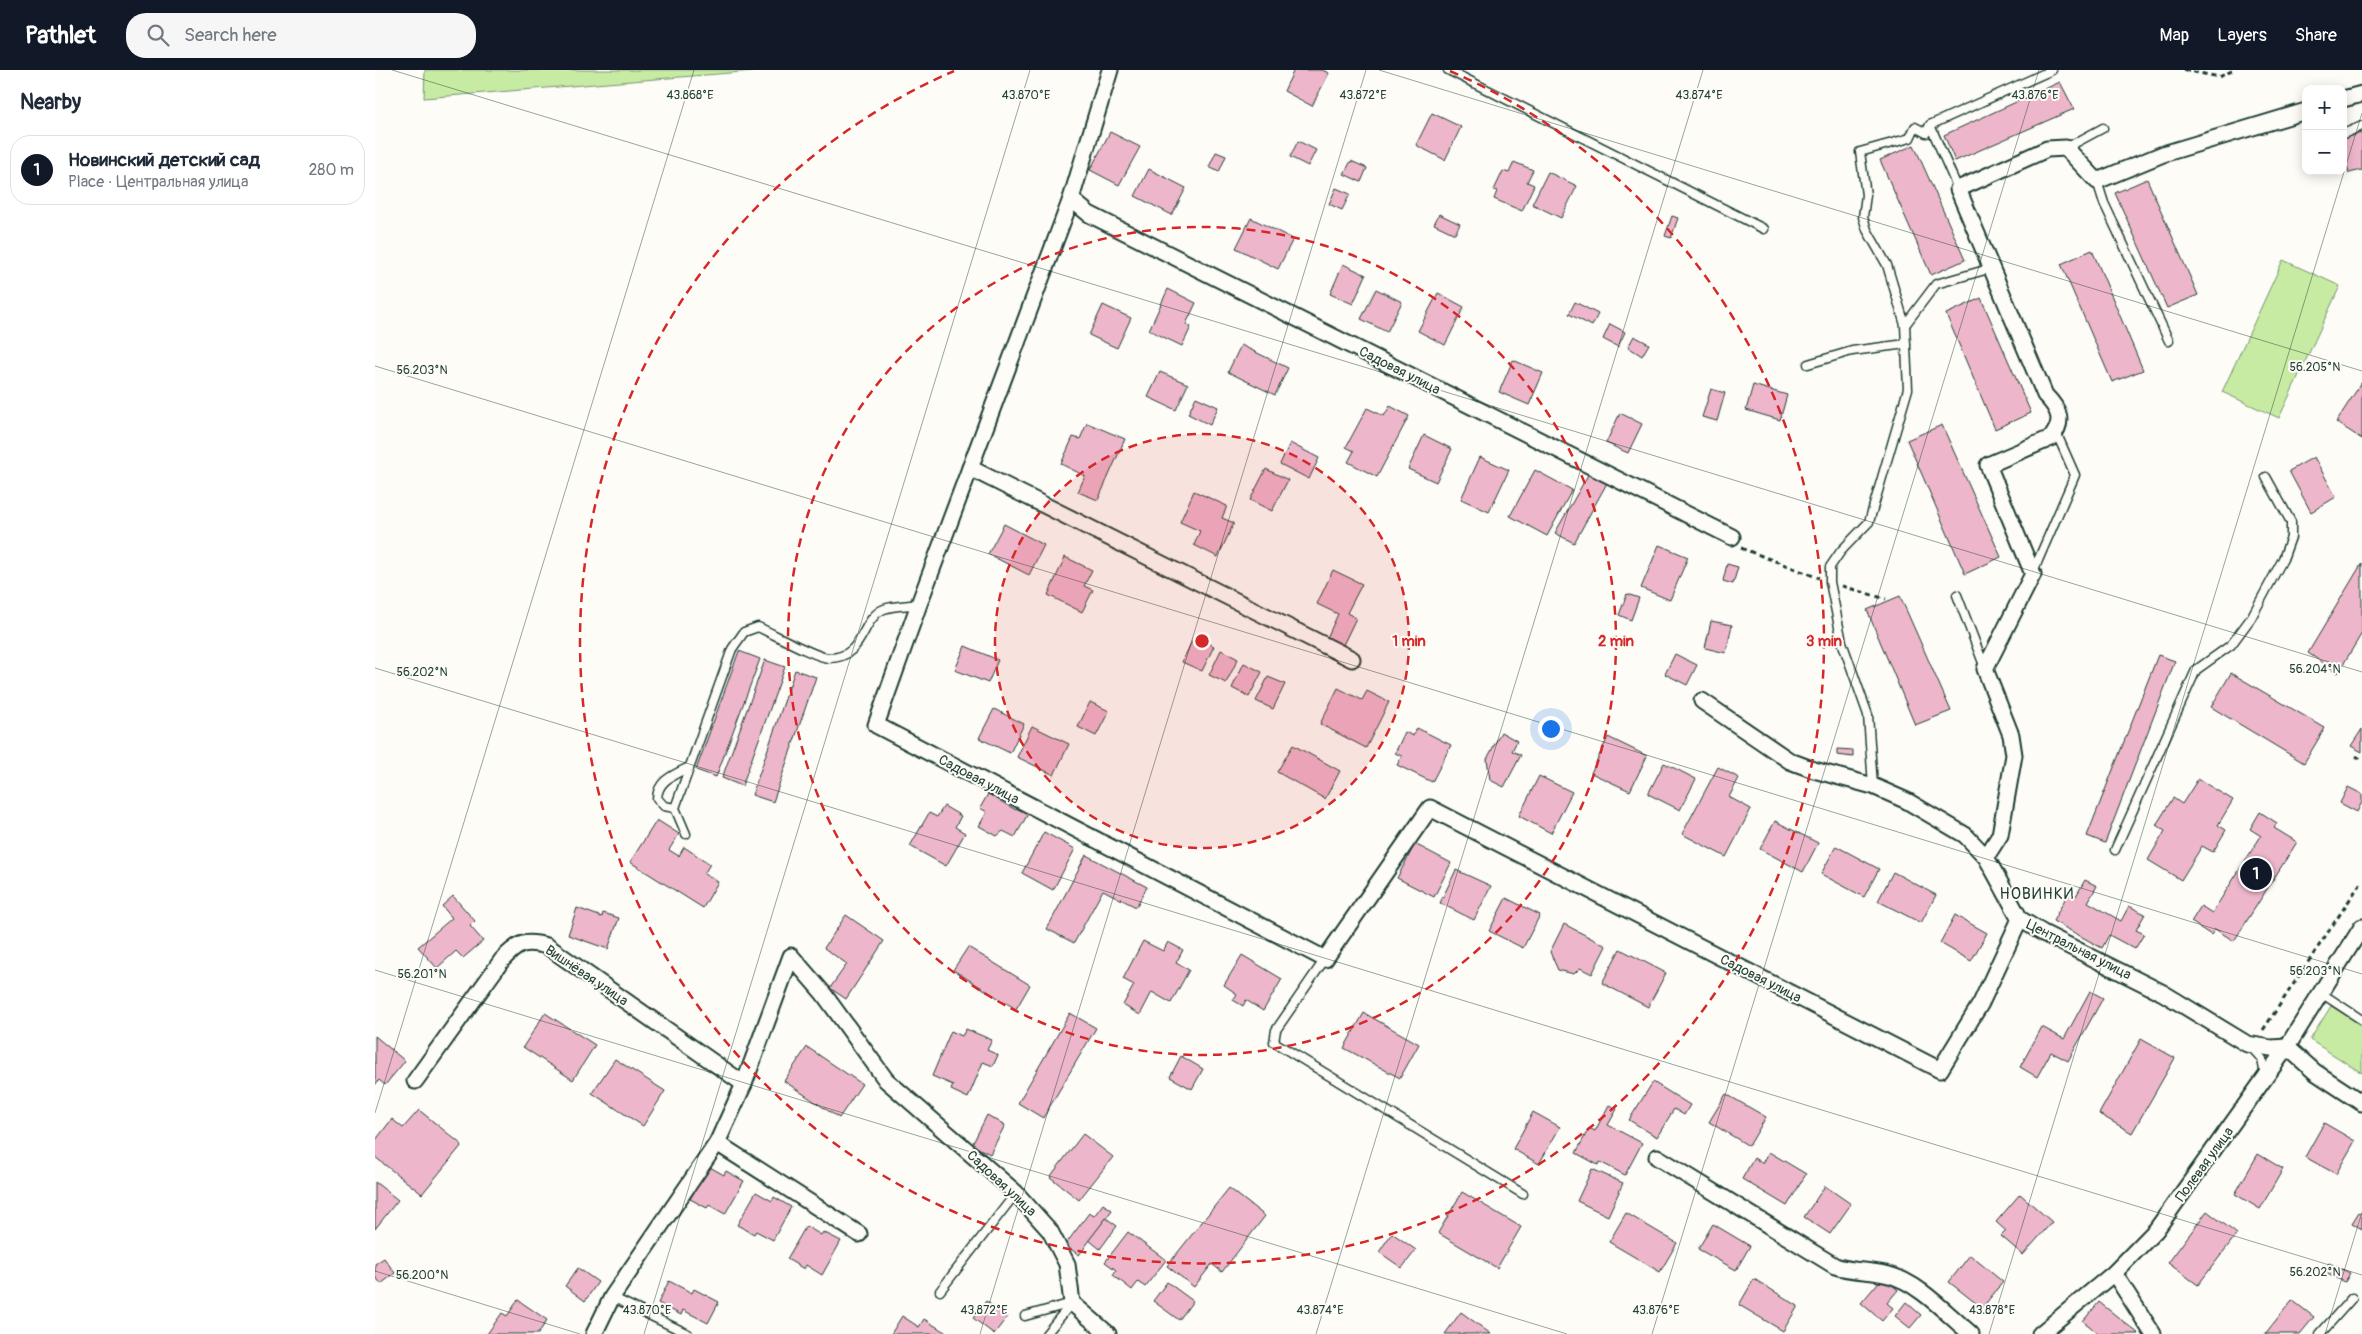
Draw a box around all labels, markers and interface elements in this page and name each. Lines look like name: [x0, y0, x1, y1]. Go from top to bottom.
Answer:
search box: [126, 13, 476, 58]
text: Pathlet: [25, 21, 96, 50]
icon: search: [144, 21, 172, 49]
text: Search here: [184, 23, 277, 47]
text: Map: [2160, 24, 2189, 47]
text: Layers: [2217, 24, 2267, 47]
text: Share: [2295, 24, 2337, 47]
map controls: [2302, 85, 2347, 175]
button: +: [2302, 85, 2347, 130]
text: 43.868°E: [667, 88, 713, 103]
text: 43.870°E: [1002, 88, 1050, 103]
text: 43.872°E: [1340, 88, 1386, 103]
text: 43.874°E: [1675, 88, 1723, 103]
text: 43.876°E: [2011, 88, 2059, 103]
text: Nearby: [20, 89, 81, 116]
button: −: [2302, 130, 2347, 175]
text: Новинский детский сад: [68, 148, 260, 172]
text: 1: [34, 160, 40, 180]
text: 280 m: [308, 160, 354, 180]
text: Place · Центральная улица: [68, 172, 248, 192]
street label: Садовая улица: [1356, 343, 1443, 398]
text: 56.205°N: [2290, 360, 2340, 375]
text: 56.203°N: [396, 363, 448, 378]
centre of rings: [1193, 632, 1211, 650]
text: 1 min: [1392, 632, 1426, 651]
text: 2 min: [1598, 632, 1634, 651]
text: 3 min: [1806, 632, 1842, 651]
text: 56.204°N: [2289, 662, 2341, 677]
text: 56.202°N: [396, 665, 448, 680]
your location: [1538, 716, 1564, 742]
street label: Садовая улица: [936, 751, 1022, 808]
pin: 1: [2240, 855, 2272, 893]
district label: НОВИНКИ: [2000, 884, 2074, 904]
street label: Центральная улица: [2023, 916, 2134, 983]
street label: Вишнёвая улица: [542, 941, 631, 1009]
street label: Садовая улица: [1717, 951, 1804, 1006]
text: 56.203°N: [2289, 964, 2341, 979]
text: 56.201°N: [397, 967, 447, 982]
street label: Полевая улица: [2172, 1124, 2237, 1205]
street label: Садовая улица: [963, 1147, 1040, 1220]
text: 56.202°N: [2289, 1265, 2341, 1280]
text: 56.200°N: [396, 1268, 448, 1283]
text: 43.870°E: [623, 1303, 671, 1318]
text: 43.872°E: [961, 1303, 1007, 1318]
text: 43.874°E: [1296, 1303, 1344, 1318]
text: 43.876°E: [1632, 1303, 1680, 1318]
text: 43.878°E: [1969, 1303, 2015, 1318]

